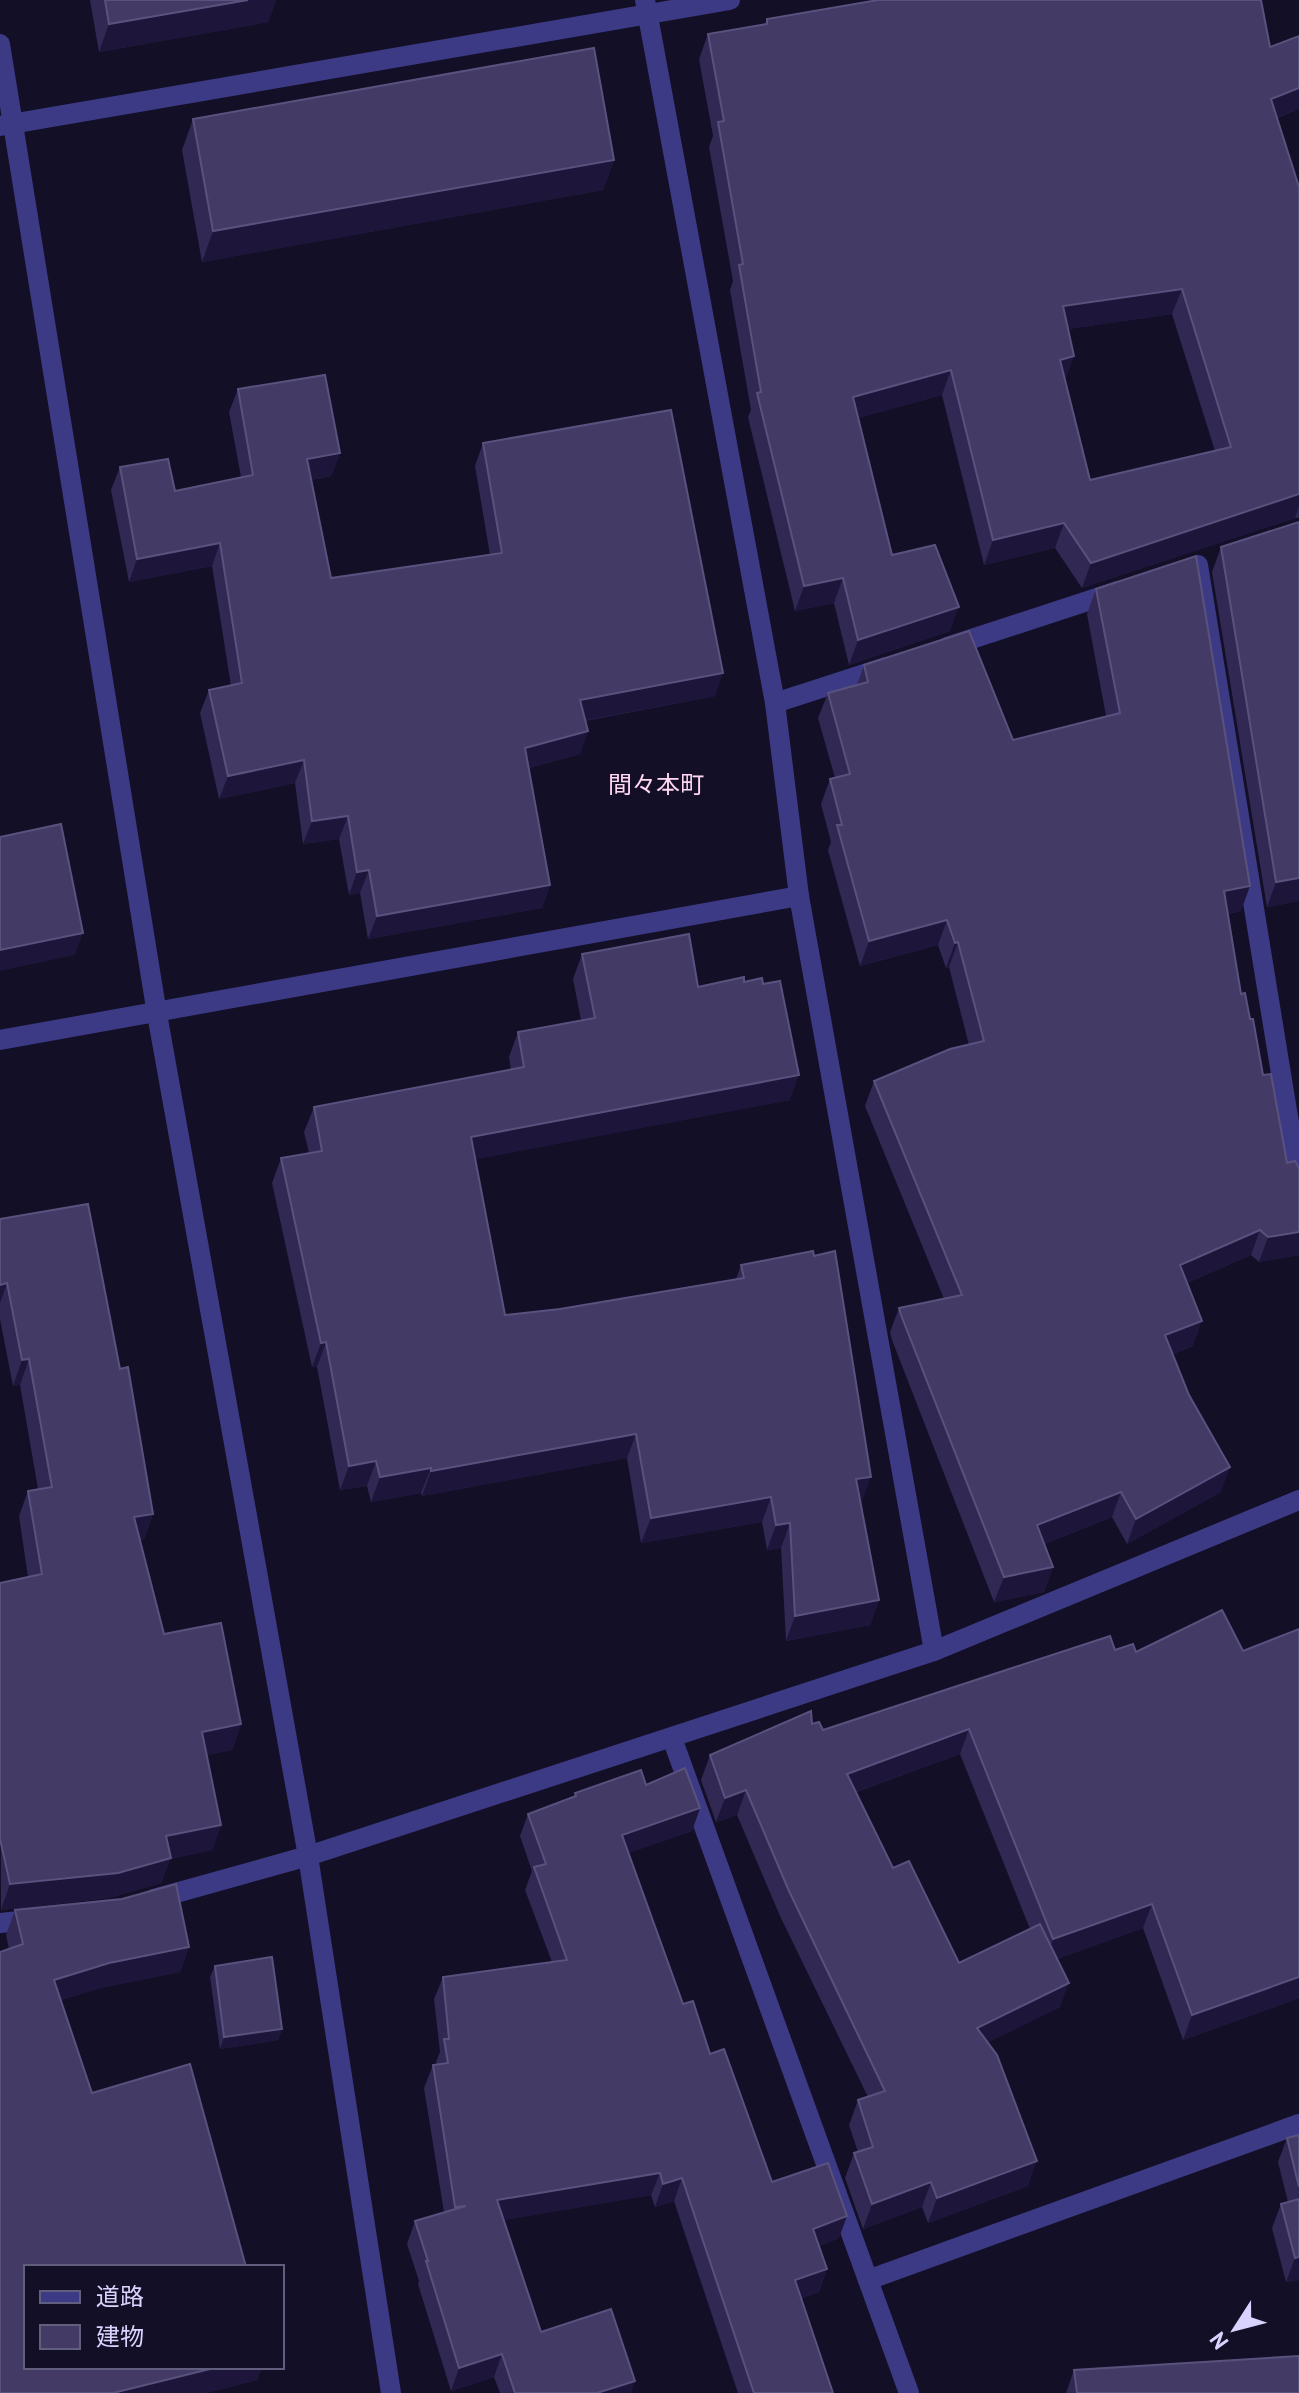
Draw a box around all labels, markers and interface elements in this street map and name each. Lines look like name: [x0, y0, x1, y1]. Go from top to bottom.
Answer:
district label: 間々本町: [608, 769, 704, 800]
legend: [24, 2265, 284, 2369]
text: 道路: [96, 2281, 144, 2312]
north arrow: [1195, 2289, 1275, 2369]
text: 建物: [96, 2321, 144, 2352]
text: N: [1203, 2327, 1234, 2355]

